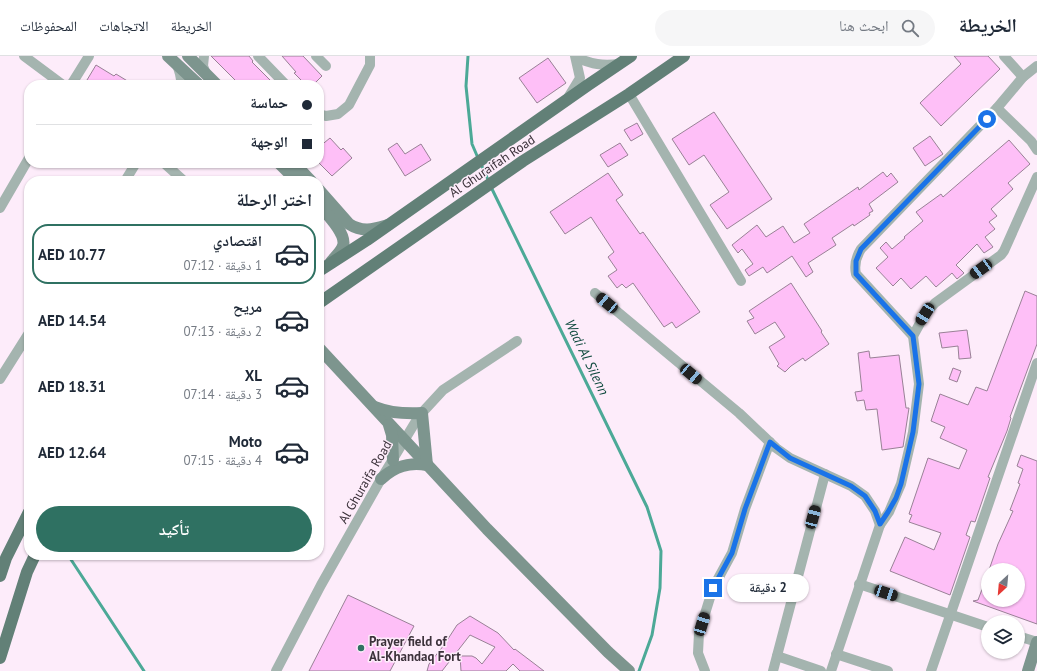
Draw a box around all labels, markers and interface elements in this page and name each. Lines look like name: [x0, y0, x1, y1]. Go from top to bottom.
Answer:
search box: [655, 10, 935, 46]
text: الخريطة: [959, 13, 1017, 37]
text: ابحث هنا: [839, 16, 889, 35]
text: المحفوظات: [20, 17, 77, 35]
text: الاتجاهات: [99, 17, 149, 35]
text: الخريطة: [171, 17, 212, 35]
icon: search: [899, 17, 921, 39]
text: حماسة: [250, 93, 288, 112]
route start: [978, 110, 996, 128]
street label: Al Ghuraifah Road: [446, 131, 538, 201]
text: الوجهة: [250, 132, 288, 151]
text: اختر الرحلة: [236, 188, 312, 211]
text: اقتصادي: [213, 231, 262, 250]
icon: car: [274, 236, 310, 272]
text: AED 10.77: [38, 245, 106, 264]
text: 1 دقيقة · 07:12: [183, 257, 262, 274]
car: [968, 257, 994, 281]
car: [594, 291, 620, 315]
text: مريح: [233, 297, 262, 316]
car: [914, 301, 936, 327]
icon: car: [274, 302, 310, 338]
text: AED 14.54: [38, 311, 106, 330]
water label: Wadi Al Silenn: [561, 316, 613, 398]
text: 2 دقيقة · 07:13: [183, 323, 262, 340]
car: [678, 362, 704, 386]
text: XL: [245, 366, 262, 385]
icon: car: [274, 368, 310, 404]
text: AED 18.31: [38, 377, 106, 396]
text: 3 دقيقة · 07:14: [183, 386, 262, 403]
text: Moto: [229, 432, 262, 451]
icon: car: [274, 434, 310, 470]
street label: Al Ghuraifa Road: [334, 438, 396, 526]
text: AED 12.64: [38, 443, 106, 462]
text: 4 دقيقة · 07:15: [183, 452, 262, 469]
car: [804, 504, 822, 530]
button: تأكيد: [36, 506, 312, 552]
north arrow: [981, 563, 1025, 607]
map controls: [981, 563, 1025, 659]
callout: 2 دقيقة: [727, 574, 809, 602]
route end: [704, 579, 722, 597]
text: 2 دقيقة: [749, 579, 787, 596]
car: [873, 584, 899, 602]
car: [693, 611, 711, 637]
button: layers: [981, 615, 1025, 659]
place label: Prayer field of Al-Khandaq Fort: [369, 633, 461, 665]
marker: Prayer field of Al-Khandaq Fort: [356, 643, 366, 653]

